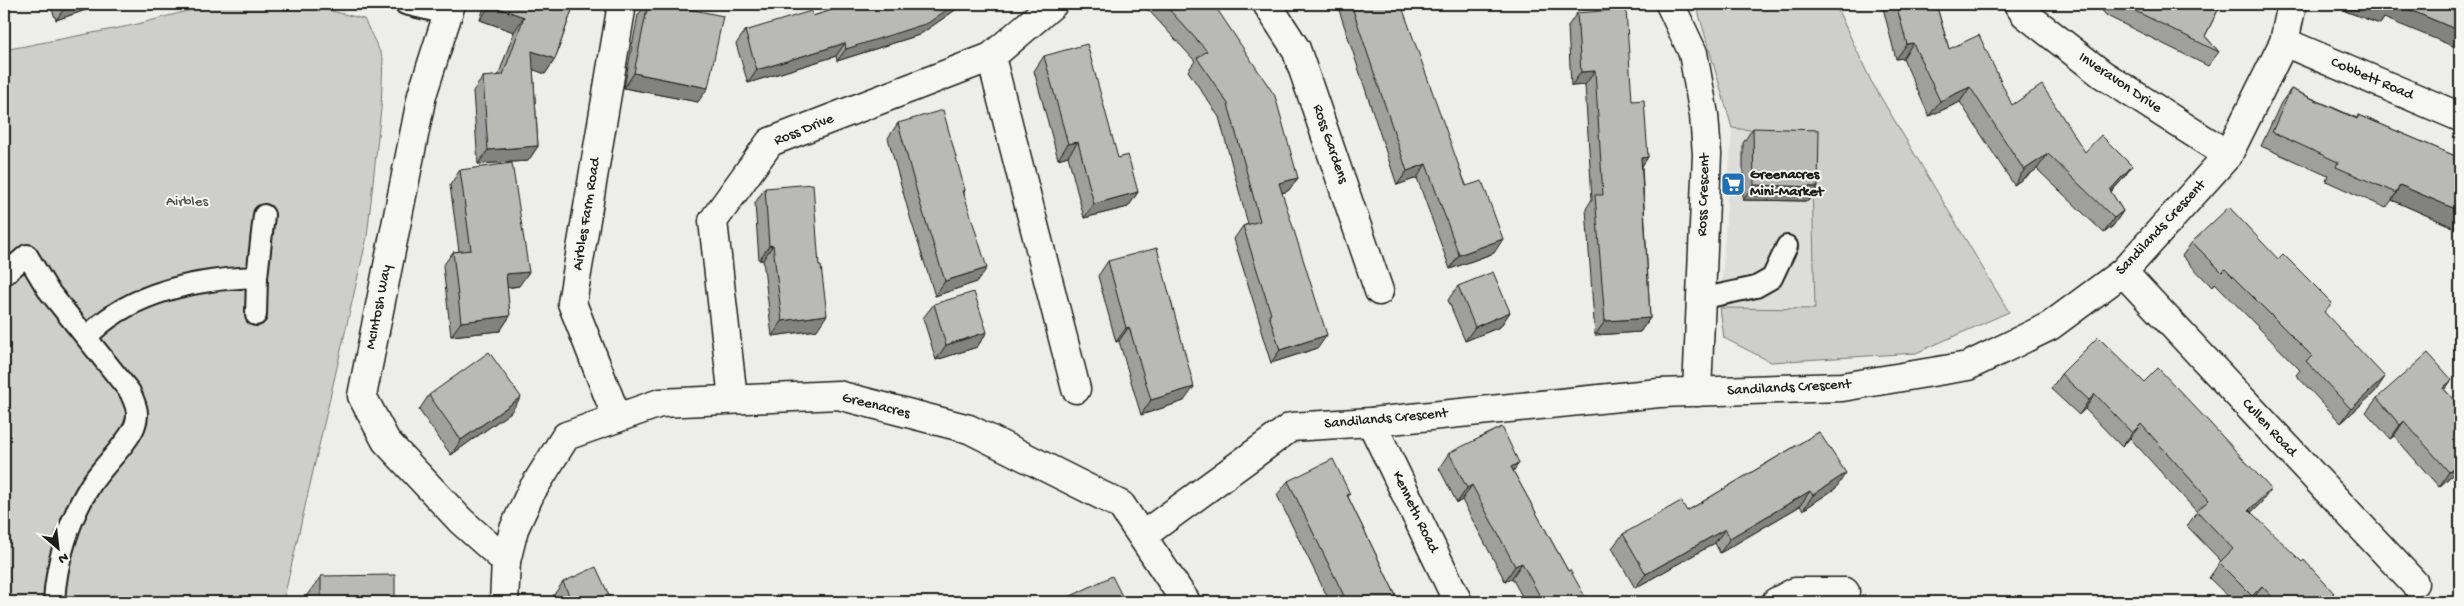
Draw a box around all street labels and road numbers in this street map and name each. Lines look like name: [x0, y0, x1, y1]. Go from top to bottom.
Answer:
street label: Inveravon Drive: [2075, 49, 2165, 118]
street label: Cobbett Road: [2328, 54, 2417, 105]
street label: Ross Gardens: [1308, 102, 1352, 186]
street label: Ross Drive: [771, 110, 837, 150]
street label: Ross Crescent: [1694, 151, 1715, 237]
street label: Airbles Farm Road: [569, 155, 605, 272]
street label: Sandilands Crescent: [2112, 175, 2211, 279]
street label: McIntosh Way: [362, 263, 396, 351]
street label: Sandilands Crescent: [1727, 376, 1853, 400]
street label: Greenacres: [840, 389, 912, 423]
street label: Cullen Road: [2238, 395, 2301, 462]
street label: Sandilands Crescent: [1324, 404, 1450, 433]
street label: Kenneth Road: [1388, 468, 1443, 557]

